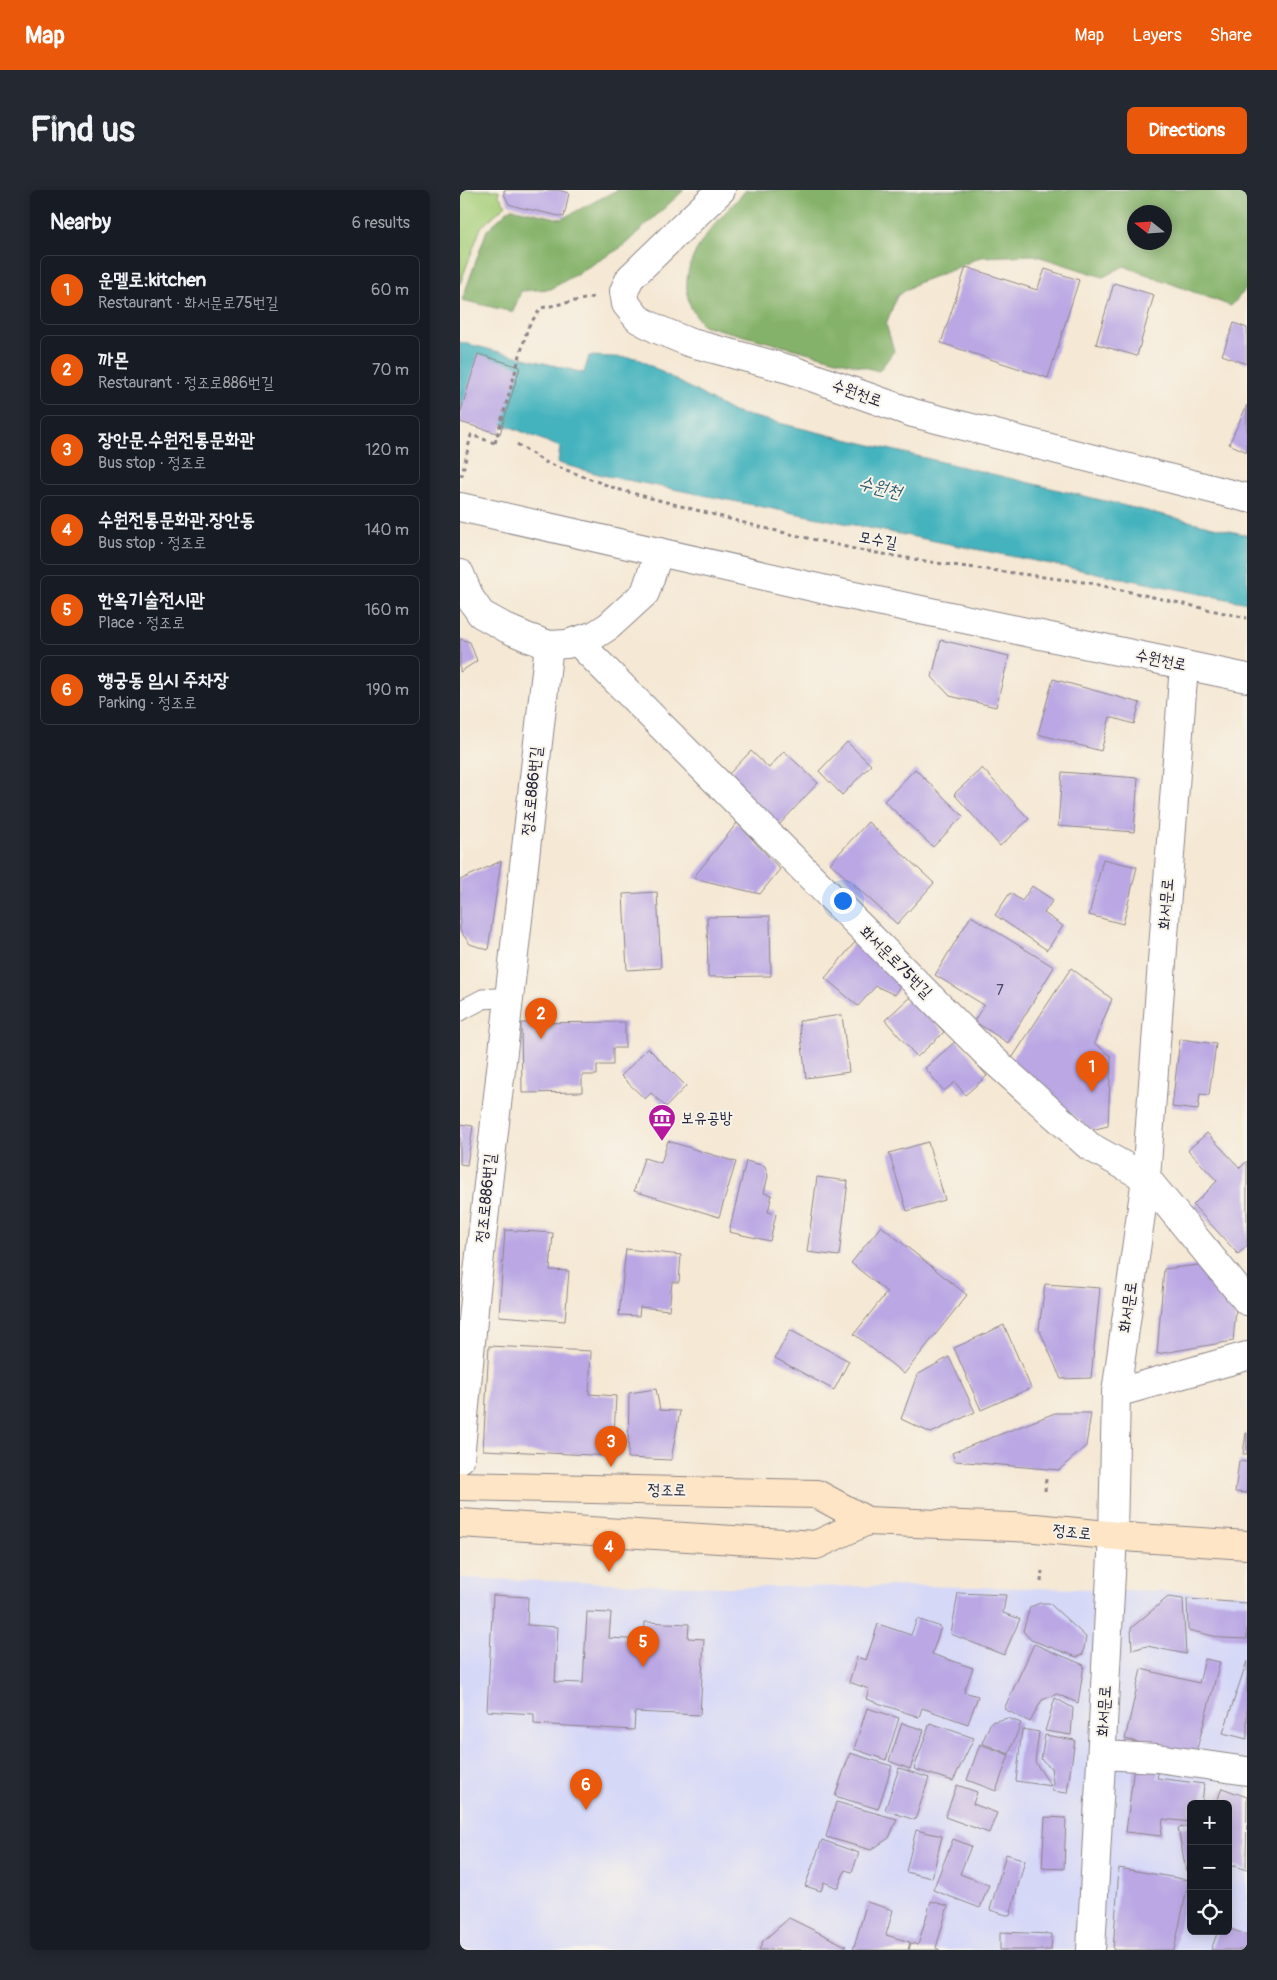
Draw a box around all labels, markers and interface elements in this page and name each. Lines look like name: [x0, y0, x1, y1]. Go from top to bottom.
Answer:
text: Map: [25, 21, 65, 50]
text: Map: [1075, 24, 1104, 47]
text: Layers: [1132, 24, 1182, 47]
text: Share: [1210, 24, 1252, 47]
button: Directions: [1127, 107, 1247, 154]
text: Find us: [30, 108, 135, 152]
north arrow: [1127, 205, 1172, 250]
text: Nearby: [50, 209, 111, 236]
text: 6 results: [352, 213, 410, 233]
text: 운멜로:kitchen: [98, 268, 206, 292]
text: 1: [64, 280, 70, 300]
text: 60 m: [371, 280, 409, 300]
text: Restaurant · 화서문로75번길: [98, 293, 278, 313]
text: 까몬: [98, 348, 129, 372]
text: 2: [63, 360, 71, 380]
text: 70 m: [372, 360, 409, 380]
text: Restaurant · 정조로886번길: [98, 373, 274, 393]
street label: 수원천로: [829, 375, 885, 411]
text: 장안문.수원전통문화관: [98, 428, 255, 452]
text: 3: [63, 440, 71, 460]
text: 120 m: [365, 440, 409, 460]
text: Bus stop · 정조로: [98, 453, 206, 473]
water label: 수원천: [856, 472, 905, 505]
text: 수원전통문화관.장안동: [98, 508, 255, 532]
text: 4: [62, 520, 72, 540]
text: 140 m: [365, 520, 409, 540]
street label: 모수길: [857, 527, 899, 553]
text: Bus stop · 정조로: [98, 533, 206, 553]
text: 한옥기술전시관: [98, 588, 205, 612]
text: 5: [63, 600, 71, 620]
text: 160 m: [365, 600, 409, 620]
text: Place · 정조로: [98, 613, 185, 633]
street label: 수원천로: [1134, 645, 1188, 675]
text: 행궁동 임시 주차장: [98, 668, 229, 692]
text: 6: [62, 680, 72, 700]
text: 190 m: [366, 680, 409, 700]
text: Parking · 정조로: [98, 693, 197, 713]
street label: 정조로886번길: [517, 745, 547, 837]
street label: 화서문로: [1154, 878, 1178, 930]
your location: [830, 888, 856, 914]
street label: 화서문로75번길: [856, 922, 937, 1003]
house number: 7: [996, 982, 1004, 999]
pin: 2: [525, 998, 557, 1039]
pin: 1: [1076, 1051, 1108, 1092]
museum icon: 보유공방: [647, 1103, 677, 1142]
place label: 보유공방: [681, 1108, 733, 1128]
street label: 정조로886번길: [471, 1152, 501, 1244]
street label: 화서문로: [1115, 1280, 1141, 1334]
pin: 3: [595, 1426, 627, 1467]
street label: 정조로: [648, 1480, 686, 1500]
street label: 정조로: [1052, 1520, 1092, 1544]
pin: 4: [593, 1531, 625, 1572]
pin: 5: [627, 1626, 659, 1667]
street label: 화서문로: [1093, 1685, 1115, 1737]
pin: 6: [570, 1769, 602, 1810]
map controls: [1187, 1800, 1232, 1935]
button: +: [1187, 1800, 1232, 1845]
button: −: [1187, 1845, 1232, 1890]
button: locate: [1187, 1890, 1232, 1935]

